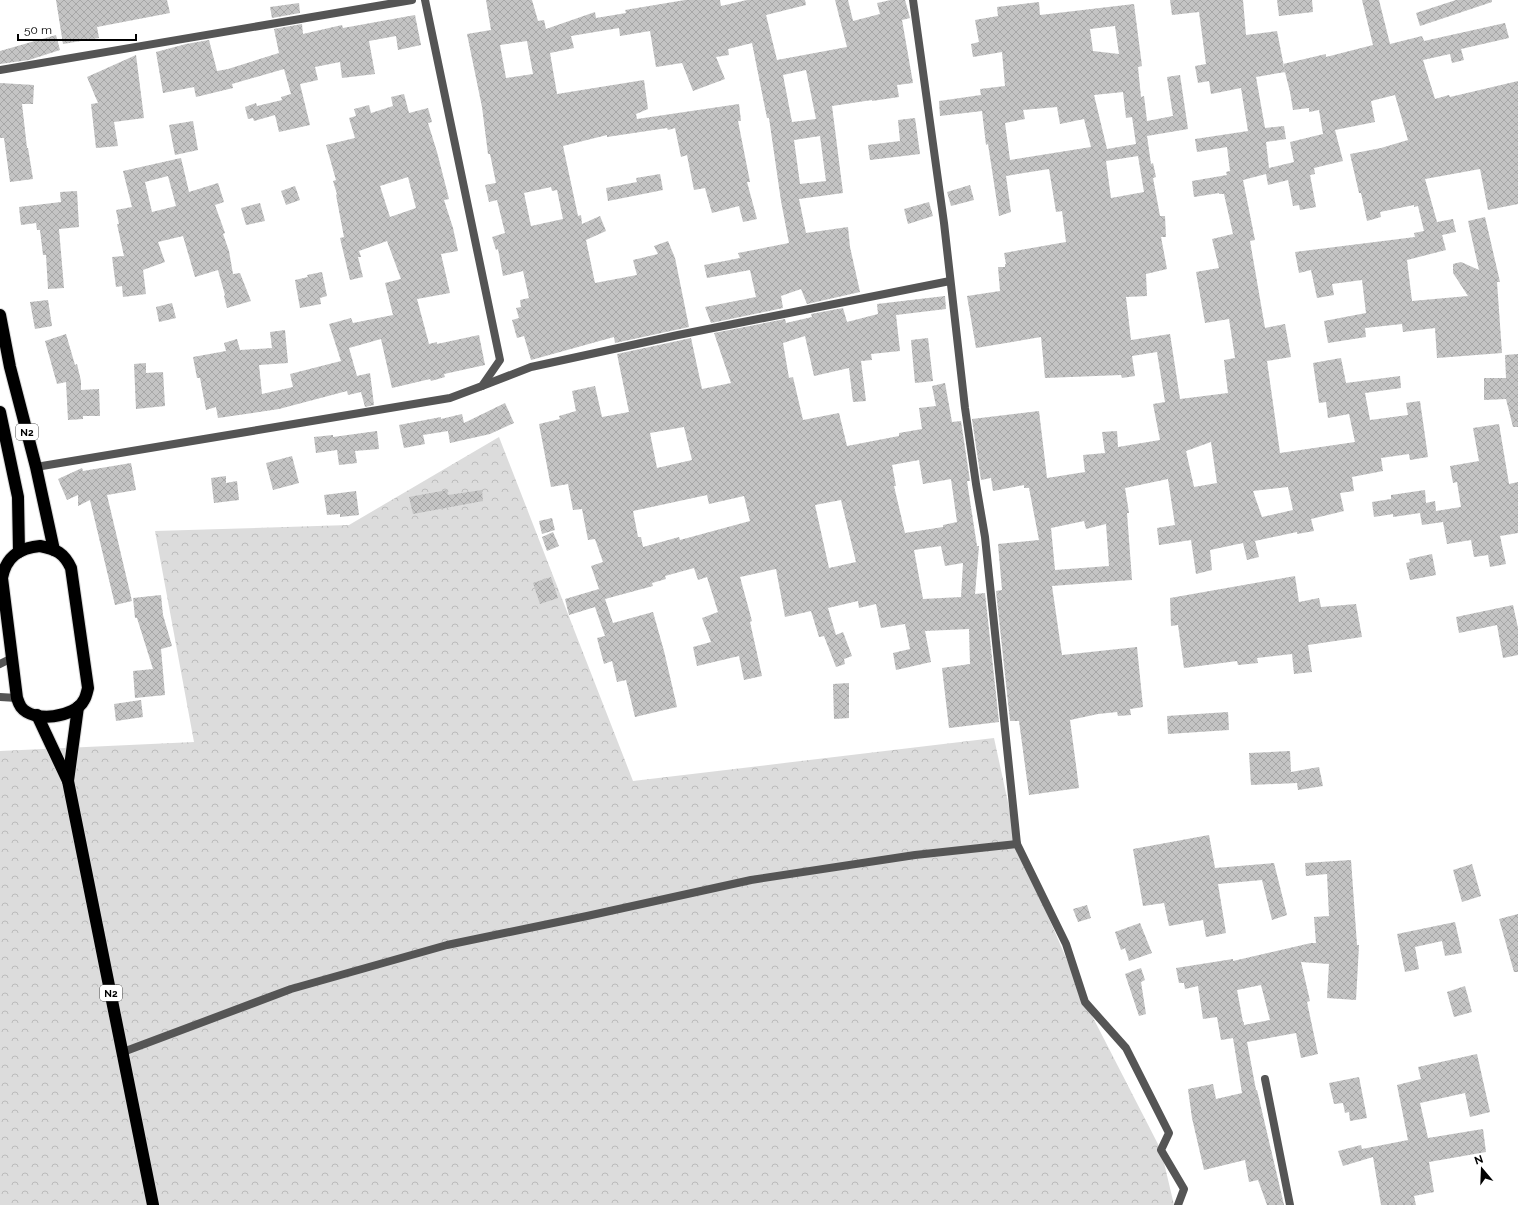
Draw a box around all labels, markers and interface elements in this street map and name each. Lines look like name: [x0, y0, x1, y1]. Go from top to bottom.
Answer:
scale bar: [18, 16, 136, 42]
text: 50 m: [24, 23, 52, 37]
road number: N2: [16, 424, 38, 440]
road number: N2: [100, 985, 122, 1001]
north arrow: [1462, 1149, 1502, 1189]
text: N: [1473, 1153, 1485, 1168]

